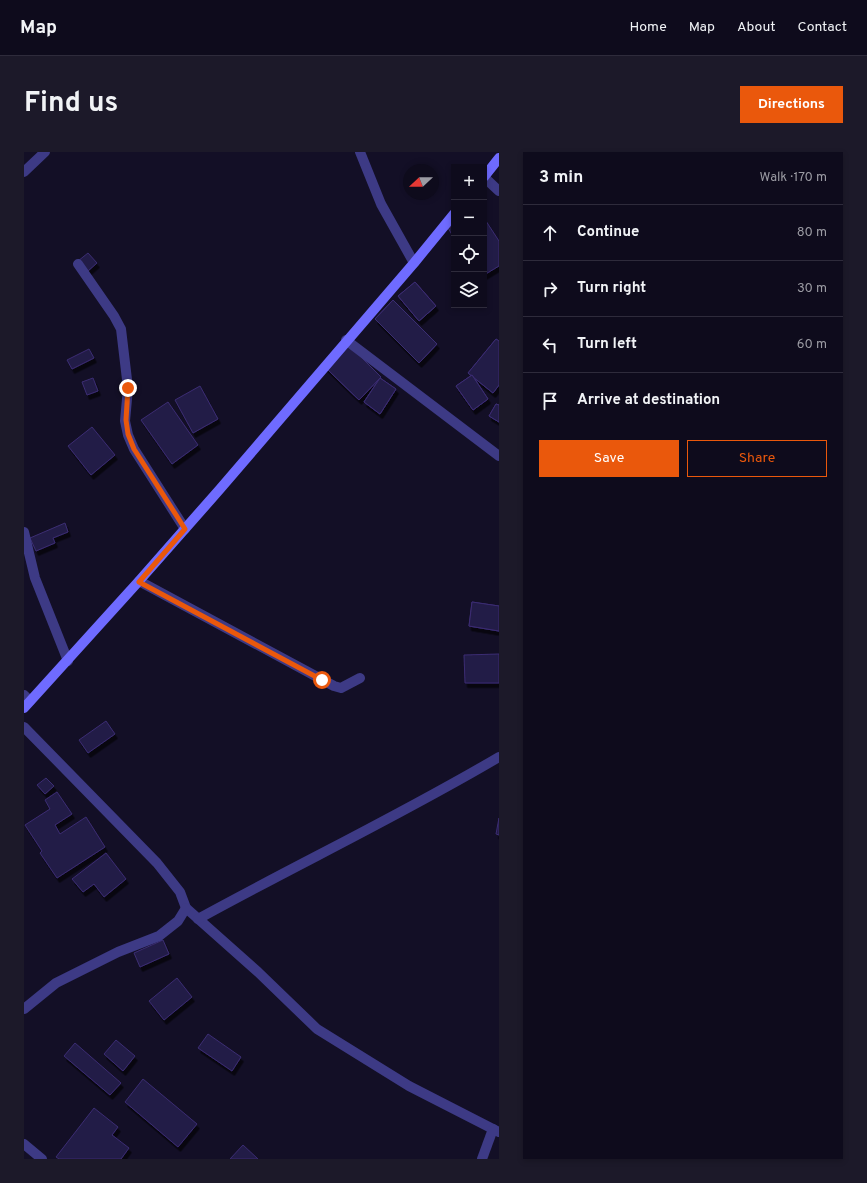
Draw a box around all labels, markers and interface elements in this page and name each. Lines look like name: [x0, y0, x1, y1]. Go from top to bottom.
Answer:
text: Map: [20, 16, 57, 40]
text: Home: [630, 19, 667, 36]
text: Map: [689, 19, 715, 36]
text: About: [737, 19, 776, 36]
text: Contact: [798, 19, 847, 36]
text: Find us: [24, 86, 118, 122]
button: Directions: [740, 86, 843, 123]
north arrow: [403, 164, 439, 200]
map controls: [451, 164, 487, 308]
button: +: [451, 164, 487, 200]
text: 3 min: [539, 167, 583, 189]
text: Walk · 170 m: [760, 170, 827, 186]
button: −: [451, 200, 487, 236]
icon: ahead: [539, 222, 561, 244]
text: Continue: [577, 223, 639, 242]
text: 80 m: [797, 225, 827, 241]
button: locate: [451, 236, 487, 272]
button: layers: [451, 272, 487, 308]
icon: right: [539, 278, 561, 300]
text: Turn right: [577, 279, 646, 298]
text: 30 m: [797, 281, 827, 297]
icon: left: [539, 334, 561, 356]
text: Turn left: [577, 335, 637, 354]
text: 60 m: [797, 337, 827, 353]
route end: [119, 379, 137, 397]
icon: arrive: [539, 390, 561, 412]
text: Arrive at destination: [577, 391, 720, 410]
button: Save: [539, 440, 679, 477]
button: Share: [687, 440, 827, 477]
route start: [313, 671, 331, 689]

